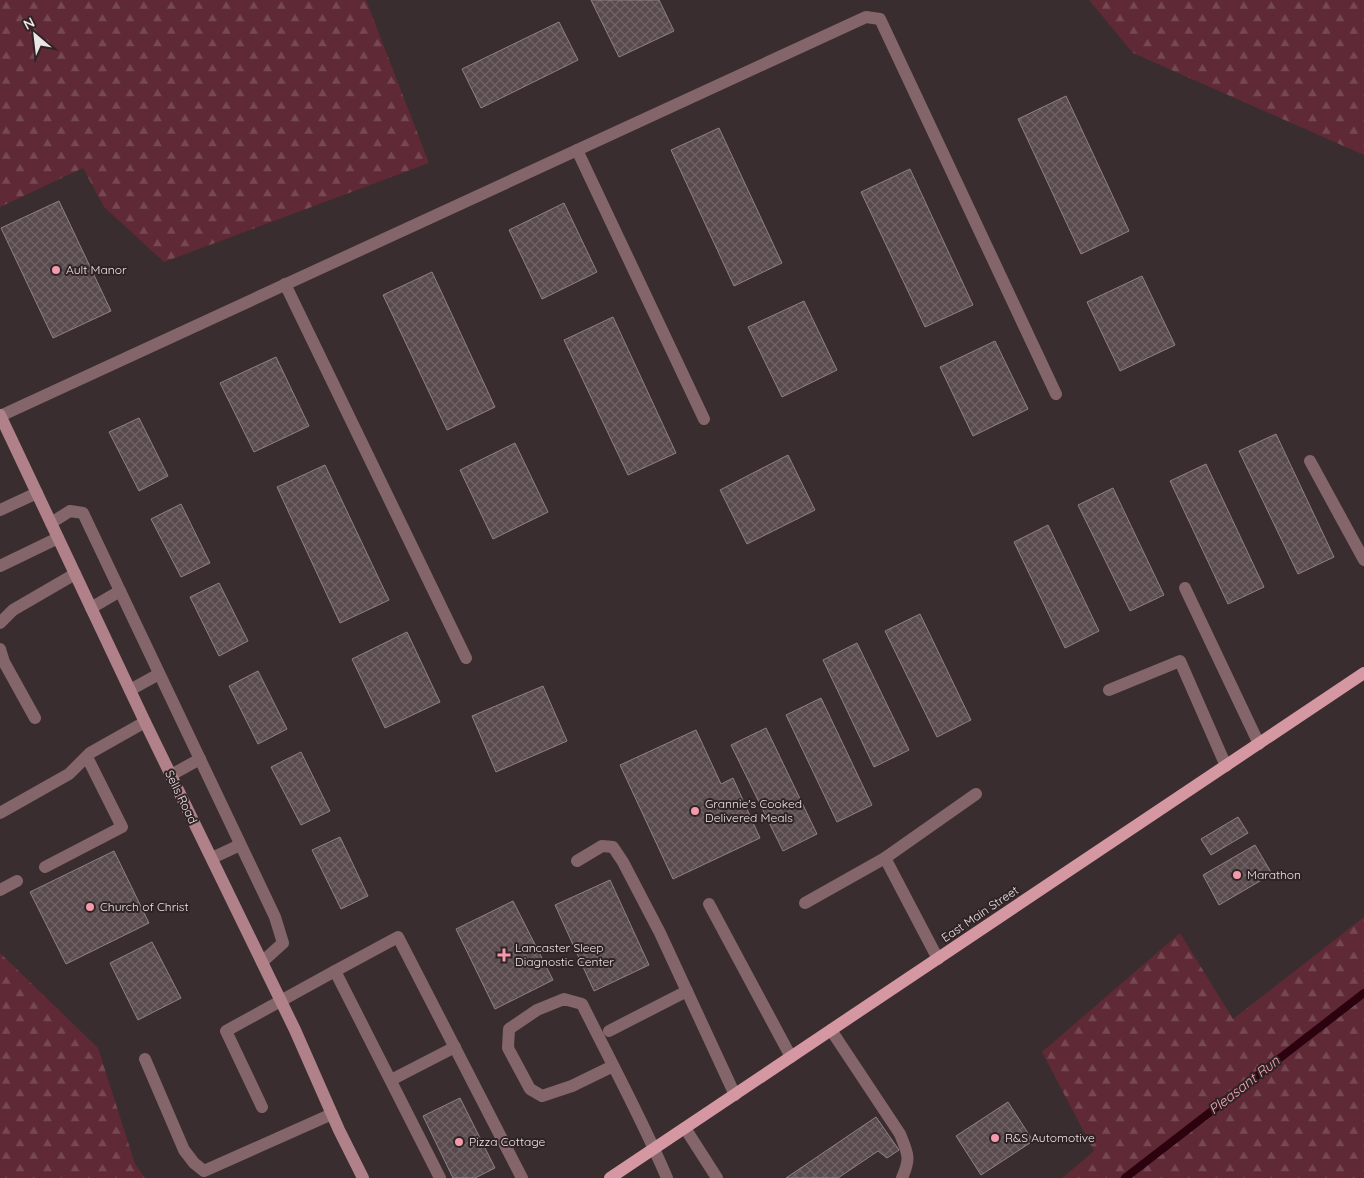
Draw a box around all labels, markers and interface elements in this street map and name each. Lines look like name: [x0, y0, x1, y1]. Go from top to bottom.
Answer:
north arrow: [10, 10, 60, 60]
text: N: [20, 13, 38, 34]
place label: Ault Manor: [66, 262, 127, 277]
marker: Ault Manor: [50, 264, 62, 276]
street label: Sells Road: [162, 768, 201, 826]
place label: Grannie's Cooked Delivered Meals: [705, 796, 802, 825]
marker: Grannie's Cooked Delivered Meals: [689, 805, 701, 817]
place label: Marathon: [1247, 867, 1301, 882]
marker: Marathon: [1231, 869, 1243, 881]
street label: East Main Street: [938, 882, 1021, 945]
place label: Church of Christ: [100, 899, 189, 914]
marker: Church of Christ: [84, 901, 96, 913]
place label: Lancaster Sleep Diagnostic Center: [515, 940, 614, 969]
marker: Lancaster Sleep Diagnostic Center: [497, 948, 511, 962]
water label: Pleasant Run: [1205, 1051, 1284, 1118]
place label: R&S Automotive: [1005, 1130, 1095, 1145]
marker: R&S Automotive: [989, 1132, 1001, 1144]
place label: Pizza Cottage: [469, 1134, 546, 1149]
marker: Pizza Cottage: [453, 1136, 465, 1148]

